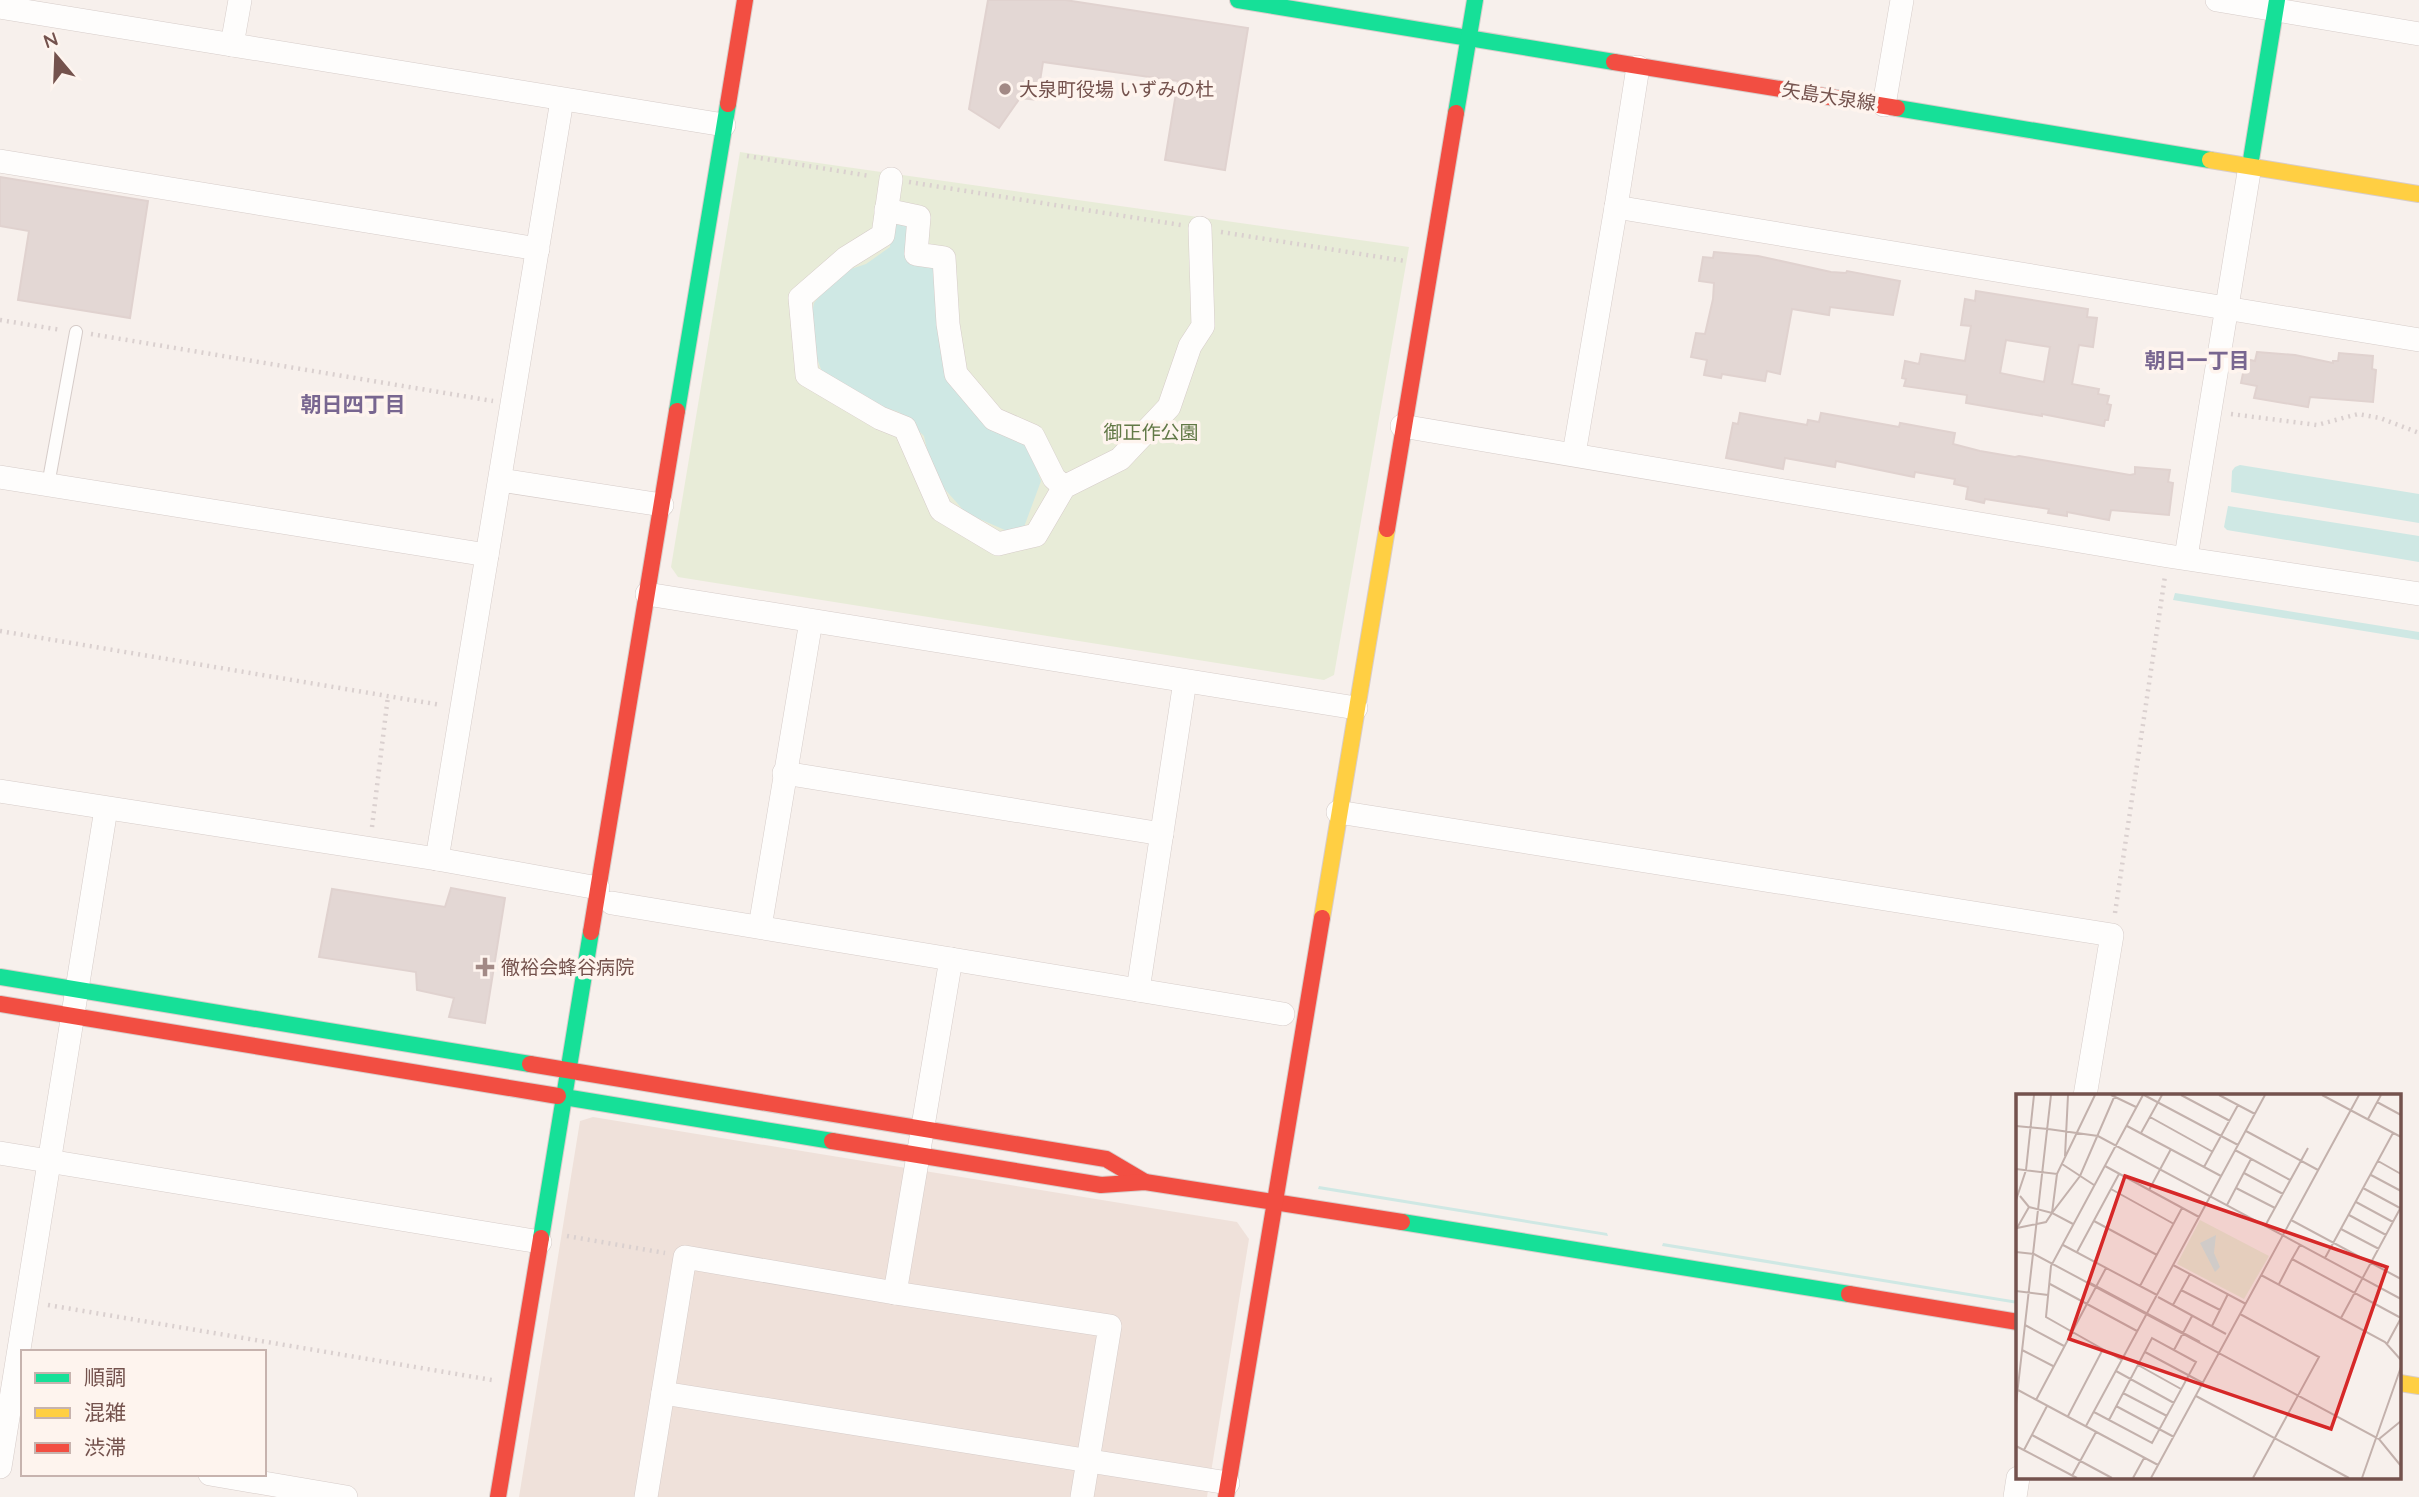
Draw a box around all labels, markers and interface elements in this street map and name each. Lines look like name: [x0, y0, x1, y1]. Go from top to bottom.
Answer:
north arrow: [21, 21, 91, 91]
text: N: [40, 26, 61, 54]
place label: 大泉町役場 いずみの杜: [1019, 77, 1214, 101]
street label: 矢島大泉線: [1780, 77, 1878, 115]
marker: 大泉町役場 いずみの杜: [997, 81, 1013, 97]
district label: 朝日一丁目: [2145, 347, 2250, 373]
district label: 朝日四丁目: [301, 391, 406, 417]
park label: 御正作公園: [1103, 420, 1199, 444]
place label: 徹裕会蜂谷病院: [501, 955, 634, 979]
marker: 徹裕会蜂谷病院: [475, 957, 495, 977]
inset map: [2016, 1094, 2402, 1480]
legend: [21, 1350, 266, 1476]
text: 順調: [84, 1364, 126, 1390]
text: 混雑: [84, 1399, 126, 1425]
text: 渋滞: [84, 1434, 126, 1460]

